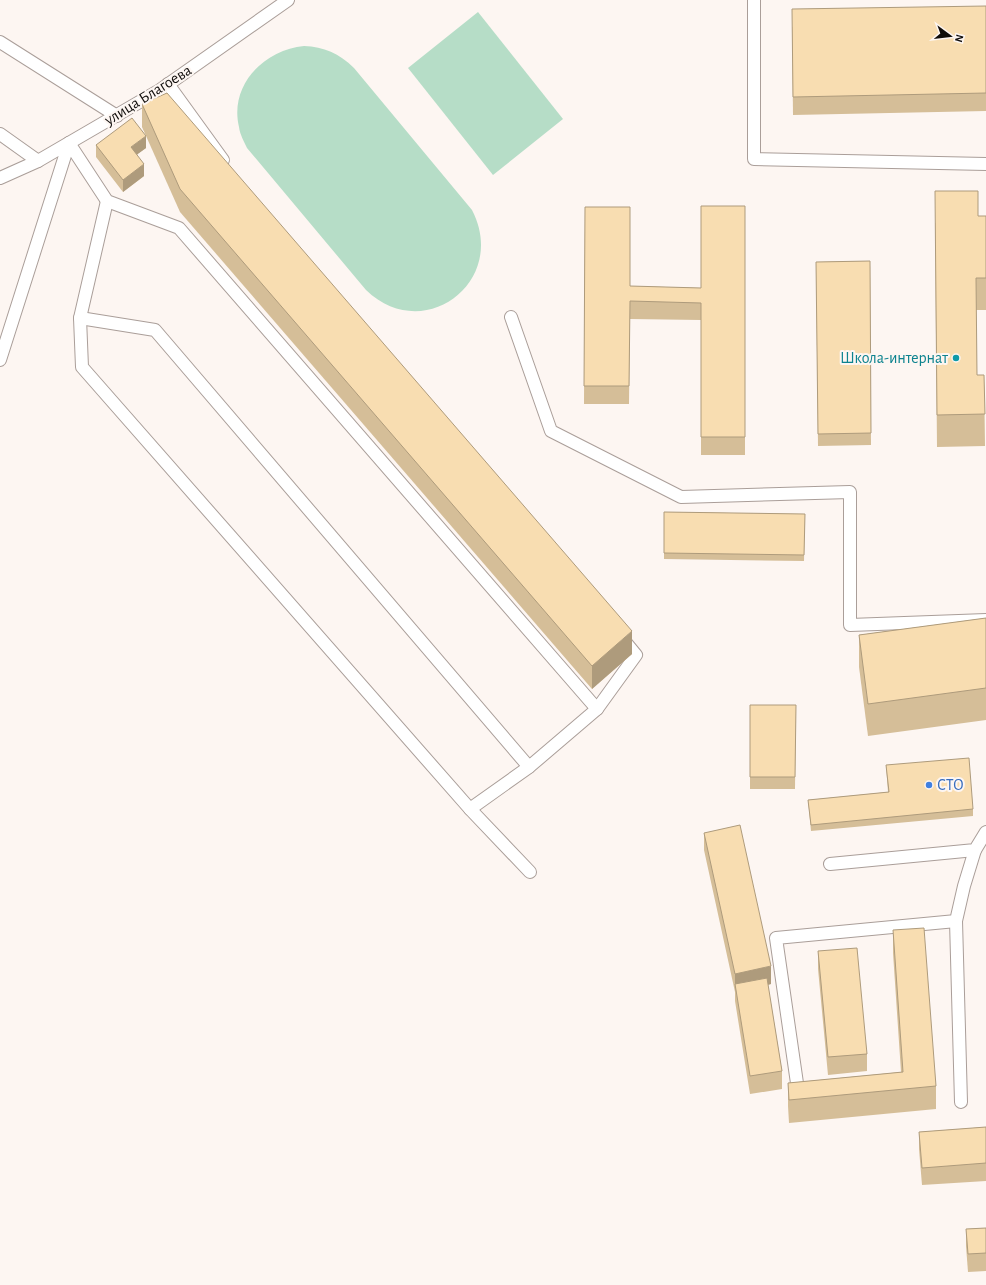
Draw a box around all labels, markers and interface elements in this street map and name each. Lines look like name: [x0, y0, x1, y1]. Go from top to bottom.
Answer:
north arrow: [930, 16, 970, 56]
text: N: [953, 33, 965, 44]
street label: улица Благоева: [101, 62, 195, 129]
place label: Школа-интернат: [840, 350, 948, 366]
marker: Школа-интернат: [951, 353, 961, 363]
place label: СТО: [937, 777, 964, 793]
marker: СТО: [924, 780, 934, 790]

